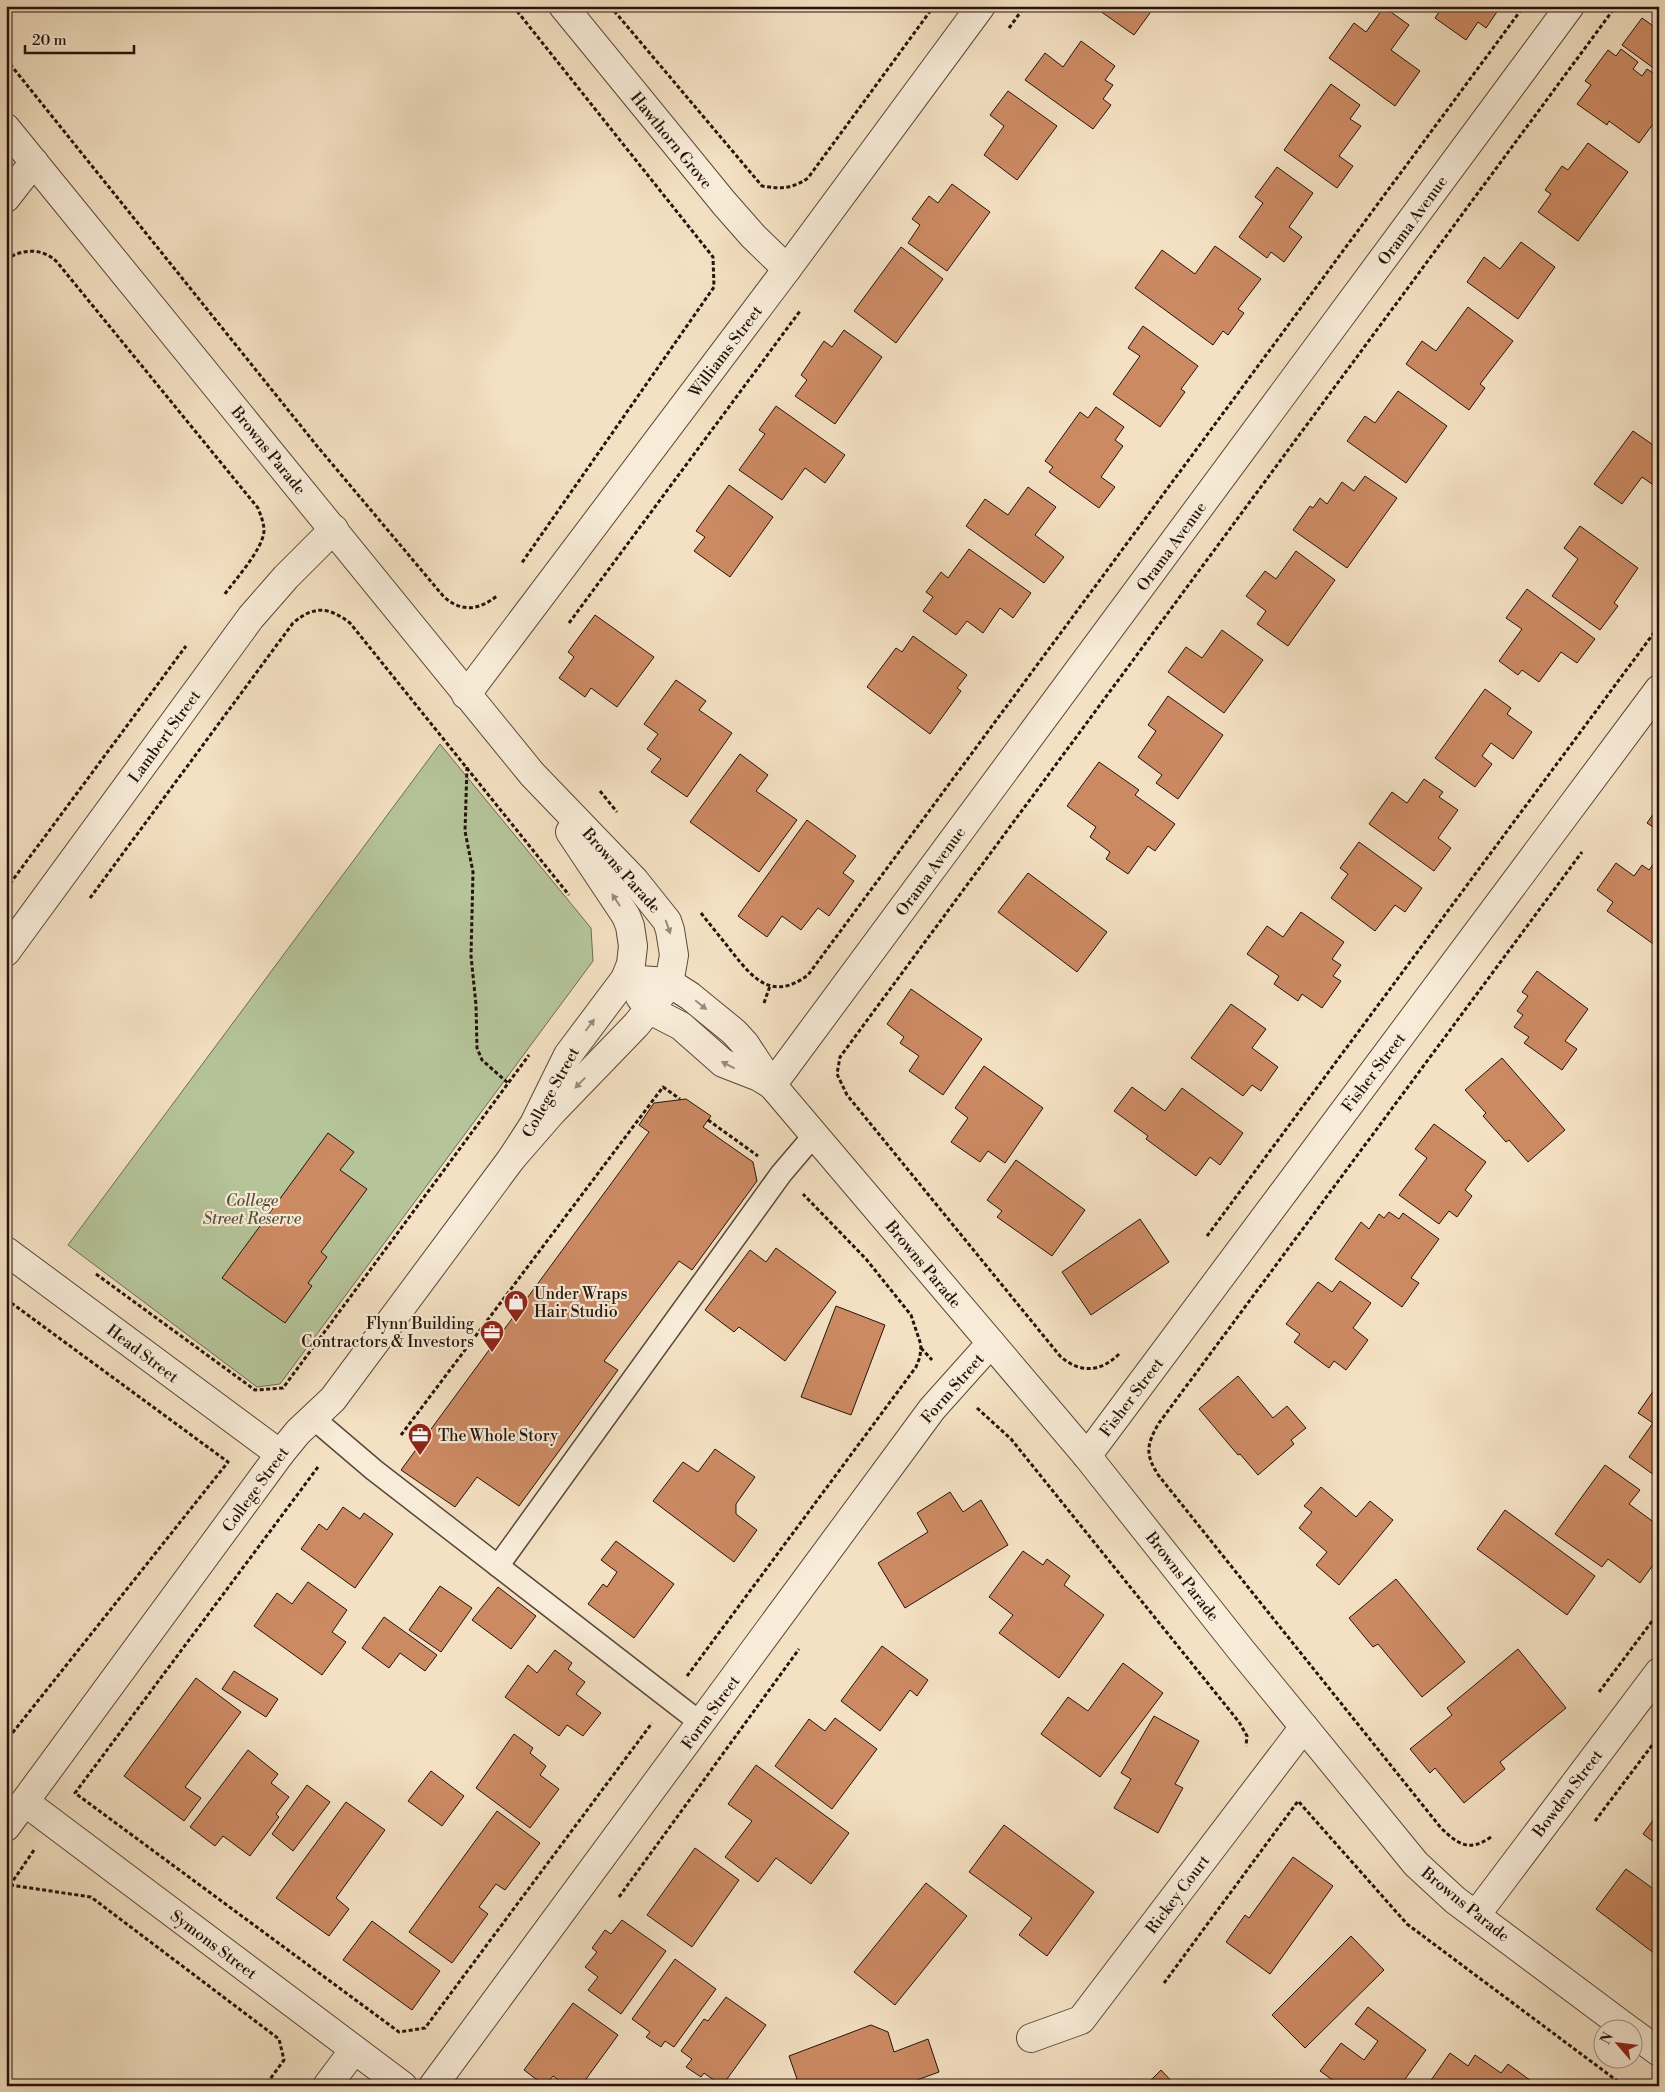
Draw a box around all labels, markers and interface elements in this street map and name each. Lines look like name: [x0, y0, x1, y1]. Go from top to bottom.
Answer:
scale bar: [25, 22, 134, 54]
text: 20 m: [32, 31, 67, 50]
street label: Hawthorn Grove: [626, 88, 716, 193]
street label: Orama Avenue: [1374, 172, 1452, 269]
street label: Williams Street: [684, 301, 767, 402]
street label: Browns Parade: [226, 402, 310, 499]
street label: Orama Avenue: [1133, 498, 1211, 595]
street label: Lambert Street: [124, 686, 205, 787]
street label: Browns Parade: [577, 823, 665, 917]
street label: Orama Avenue: [892, 823, 970, 920]
one-way arrow: [611, 894, 620, 907]
one-way arrow: [664, 920, 672, 935]
one-way arrow: [695, 999, 708, 1010]
one-way arrow: [585, 1018, 595, 1032]
street label: Fisher Street: [1338, 1029, 1410, 1116]
street label: College Street: [518, 1043, 584, 1141]
one-way arrow: [721, 1061, 735, 1069]
one-way arrow: [574, 1077, 586, 1089]
park label: College Street Reserve: [203, 1191, 302, 1229]
street label: Browns Parade: [880, 1216, 966, 1312]
place label: Under Wraps Hair Studio: [534, 1284, 627, 1322]
shop icon: Under Wraps Hair Studio: [503, 1289, 529, 1323]
place label: Flynn Building Contractors & Investors: [301, 1314, 475, 1352]
office icon: Flynn Building Contractors & Investors: [479, 1319, 505, 1353]
street label: Head Street: [103, 1320, 183, 1388]
street label: Form Street: [917, 1349, 989, 1428]
street label: Fisher Street: [1096, 1354, 1168, 1441]
office icon: The Whole Story: [407, 1422, 433, 1456]
place label: The Whole Story: [438, 1426, 558, 1446]
street label: College Street: [218, 1443, 294, 1536]
street label: Browns Parade: [1141, 1527, 1223, 1625]
street label: Form Street: [677, 1672, 744, 1753]
street label: Bowden Street: [1528, 1746, 1607, 1842]
street label: Rickey Court: [1142, 1851, 1214, 1938]
street label: Browns Parade: [1416, 1862, 1514, 1946]
street label: Symons Street: [166, 1906, 261, 1984]
north arrow: [1592, 2020, 1642, 2070]
text: N: [1597, 2029, 1618, 2047]

